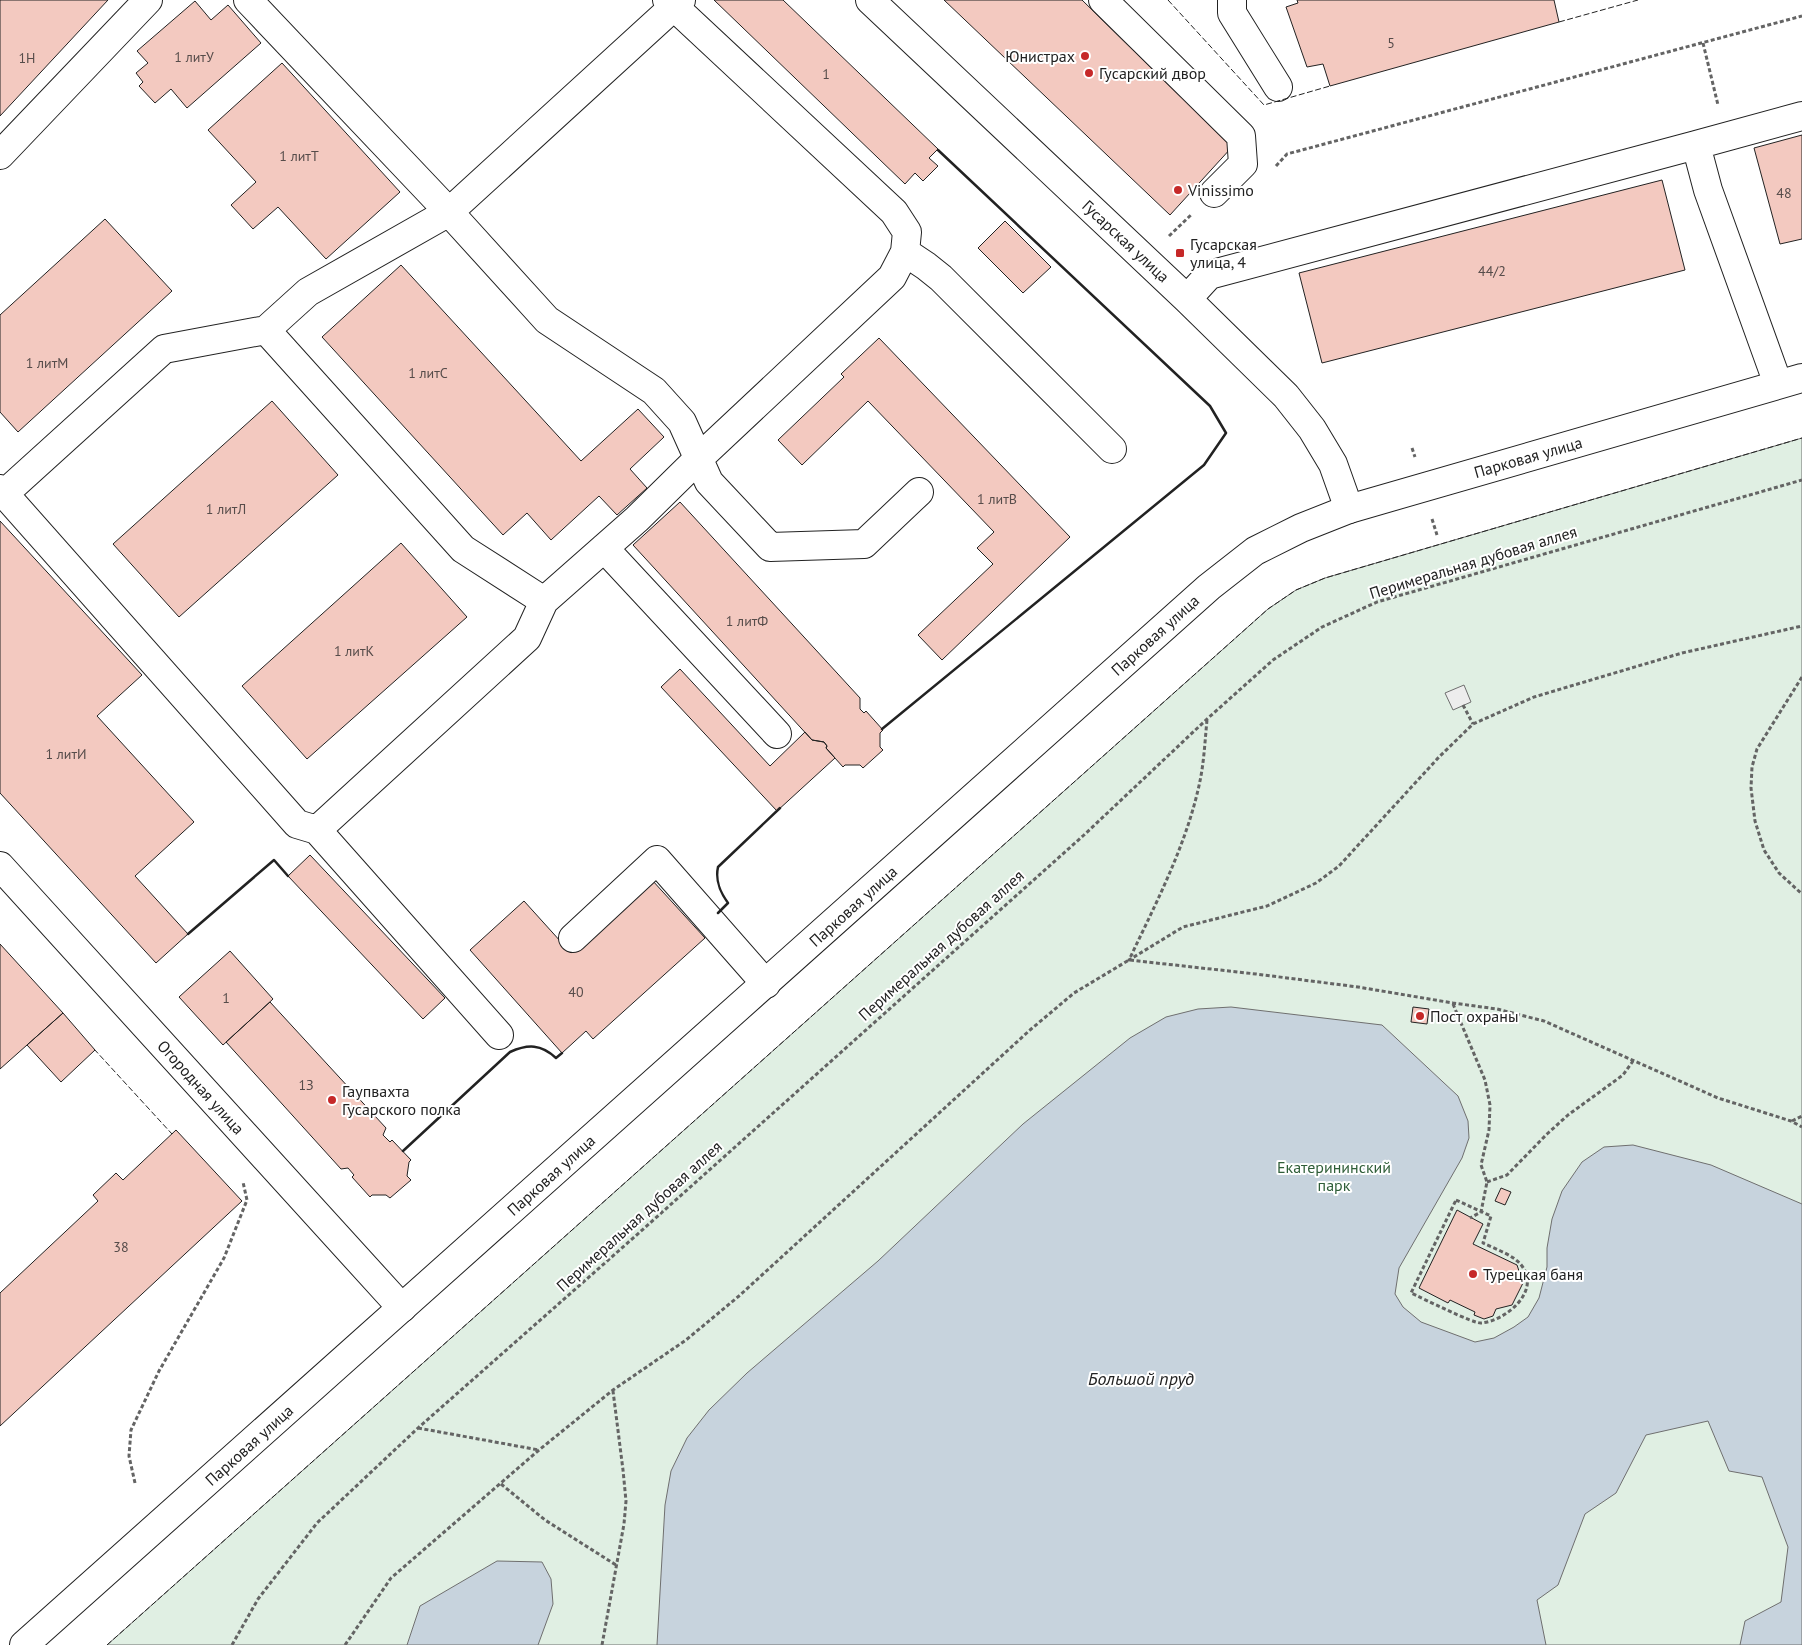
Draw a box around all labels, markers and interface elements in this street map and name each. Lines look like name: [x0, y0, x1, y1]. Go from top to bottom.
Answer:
house number: 5: [1387, 34, 1395, 52]
place label: Юнистрах: [1005, 46, 1075, 66]
house number: 1 литУ: [174, 48, 214, 66]
house number: 1Н: [18, 49, 36, 67]
marker: Юнистрах: [1079, 50, 1091, 62]
place label: Гусарский двор: [1099, 63, 1206, 83]
house number: 1: [822, 65, 830, 83]
marker: Гусарский двор: [1083, 67, 1095, 79]
house number: 1 литТ: [279, 147, 319, 165]
place label: Vinissimo: [1187, 180, 1254, 200]
marker: Vinissimo: [1172, 184, 1184, 196]
house number: 48: [1776, 184, 1792, 202]
street label: Гусарская улица: [1078, 196, 1174, 286]
place label: Гусарская улица, 4: [1190, 234, 1257, 272]
marker: Гусарская улица, 4: [1174, 247, 1186, 259]
house number: 44/2: [1478, 262, 1506, 280]
house number: 1 литМ: [26, 354, 68, 372]
house number: 1 литС: [408, 364, 448, 382]
street label: Парковая улица: [1472, 432, 1584, 482]
house number: 1 литВ: [977, 490, 1017, 508]
house number: 1 литЛ: [206, 500, 246, 518]
street label: Перимеральная дубовая аллея: [1367, 521, 1579, 603]
street label: Парковая улица: [1107, 590, 1203, 680]
house number: 1 литФ: [726, 612, 768, 630]
house number: 1 литК: [334, 642, 375, 660]
house number: 1 литИ: [45, 745, 87, 763]
street label: Парковая улица: [805, 861, 901, 951]
street label: Перимеральная дубовая аллея: [854, 865, 1028, 1025]
house number: 40: [568, 983, 584, 1001]
house number: 1: [222, 989, 230, 1007]
place label: Пост охраны: [1430, 1006, 1518, 1026]
marker: Пост охраны: [1414, 1010, 1426, 1022]
street label: Огородная улица: [153, 1036, 249, 1138]
house number: 1З: [298, 1076, 314, 1094]
place label: Гаупвахта Гусарского полка: [342, 1081, 461, 1119]
marker: Гаупвахта Гусарского полка: [326, 1094, 338, 1106]
street label: Парковая улица: [503, 1130, 599, 1220]
street label: Перимеральная дубовая аллея: [552, 1136, 726, 1296]
park label: Екатерининский парк: [1277, 1157, 1391, 1195]
house number: 38: [113, 1238, 129, 1256]
place label: Турецкая баня: [1483, 1264, 1583, 1284]
marker: Турецкая баня: [1467, 1268, 1479, 1280]
water label: Большой пруд: [1088, 1367, 1194, 1390]
street label: Парковая улица: [201, 1400, 297, 1490]

